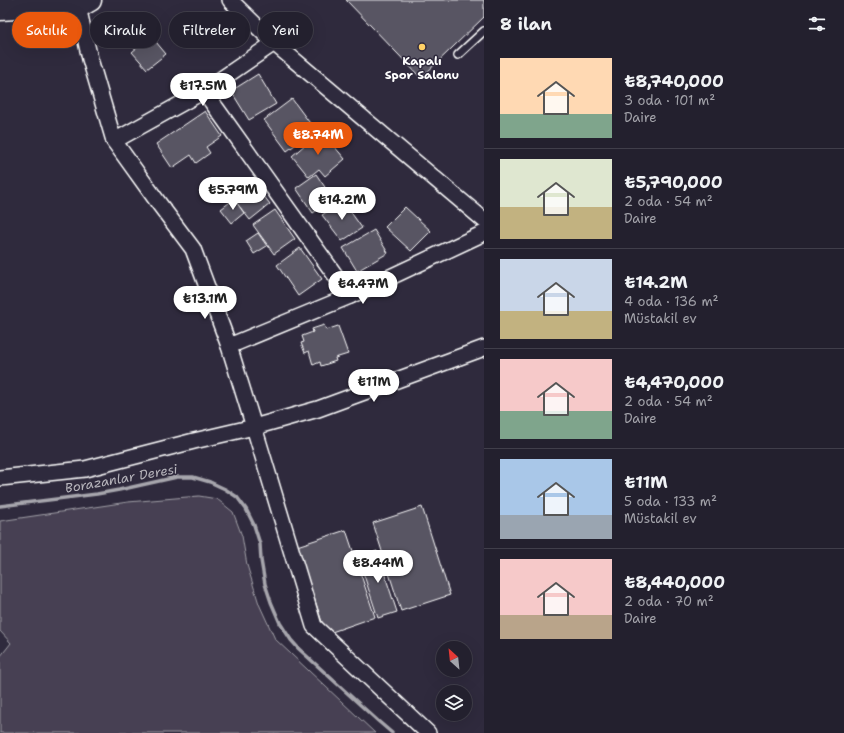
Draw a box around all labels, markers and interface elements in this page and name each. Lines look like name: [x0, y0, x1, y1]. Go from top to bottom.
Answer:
chip: Satılık: [12, 12, 82, 48]
chip: Kiralık: [90, 12, 161, 48]
chip: Filtreler: [169, 12, 250, 48]
chip: Yeni: [258, 12, 313, 48]
text: 8 ilan: [500, 13, 552, 35]
icon: filters: [806, 13, 828, 35]
marker: Kapalı Spor Salonu: [417, 42, 427, 52]
place label: Kapalı Spor Salonu: [385, 53, 459, 83]
text: ₺8,740,000: [624, 70, 724, 92]
pin: ₺17.5M: [170, 73, 236, 107]
icon: home: [532, 74, 580, 122]
text: ₺17.5M: [179, 77, 227, 94]
text: 3 oda · 101 m²: [624, 92, 715, 109]
text: Daire: [624, 109, 657, 126]
pin: ₺8.74M: [285, 122, 351, 156]
text: ₺8.74M: [292, 126, 344, 143]
text: ₺5,790,000: [624, 171, 723, 193]
icon: home: [532, 175, 580, 223]
pin: ₺5.79M: [200, 177, 266, 211]
text: ₺5.79M: [208, 181, 258, 198]
pin: ₺14.2M: [309, 187, 375, 221]
text: ₺14.2M: [318, 191, 366, 208]
text: 2 oda · 54 m²: [624, 193, 713, 210]
text: Daire: [624, 210, 657, 227]
pin: ₺4.47M: [330, 271, 396, 305]
text: ₺14.2M: [624, 271, 688, 293]
text: ₺4.47M: [337, 275, 389, 292]
icon: home: [532, 275, 580, 323]
pin: ₺13.1M: [172, 286, 238, 320]
text: ₺13.1M: [183, 290, 227, 307]
text: 4 oda · 136 m²: [624, 293, 719, 310]
text: Müstakil ev: [624, 310, 697, 327]
pin: ₺11M: [350, 369, 398, 403]
text: ₺4,470,000: [624, 371, 724, 393]
text: ₺11M: [357, 373, 391, 390]
icon: home: [532, 375, 580, 423]
text: 2 oda · 54 m²: [624, 393, 713, 410]
text: Daire: [624, 410, 657, 427]
water label: Borazanlar Deresi: [64, 460, 179, 497]
text: ₺11M: [624, 471, 668, 493]
icon: home: [532, 475, 580, 523]
text: 5 oda · 133 m²: [624, 493, 717, 510]
text: Müstakil ev: [624, 510, 697, 527]
pin: ₺8.44M: [345, 550, 411, 584]
text: ₺8.44M: [352, 554, 404, 571]
text: ₺8,440,000: [624, 571, 725, 593]
icon: home: [532, 575, 580, 623]
text: 2 oda · 70 m²: [624, 593, 714, 610]
text: Daire: [624, 610, 657, 627]
north arrow: [436, 641, 472, 677]
map controls: [436, 641, 472, 721]
button: layers: [436, 685, 472, 721]

